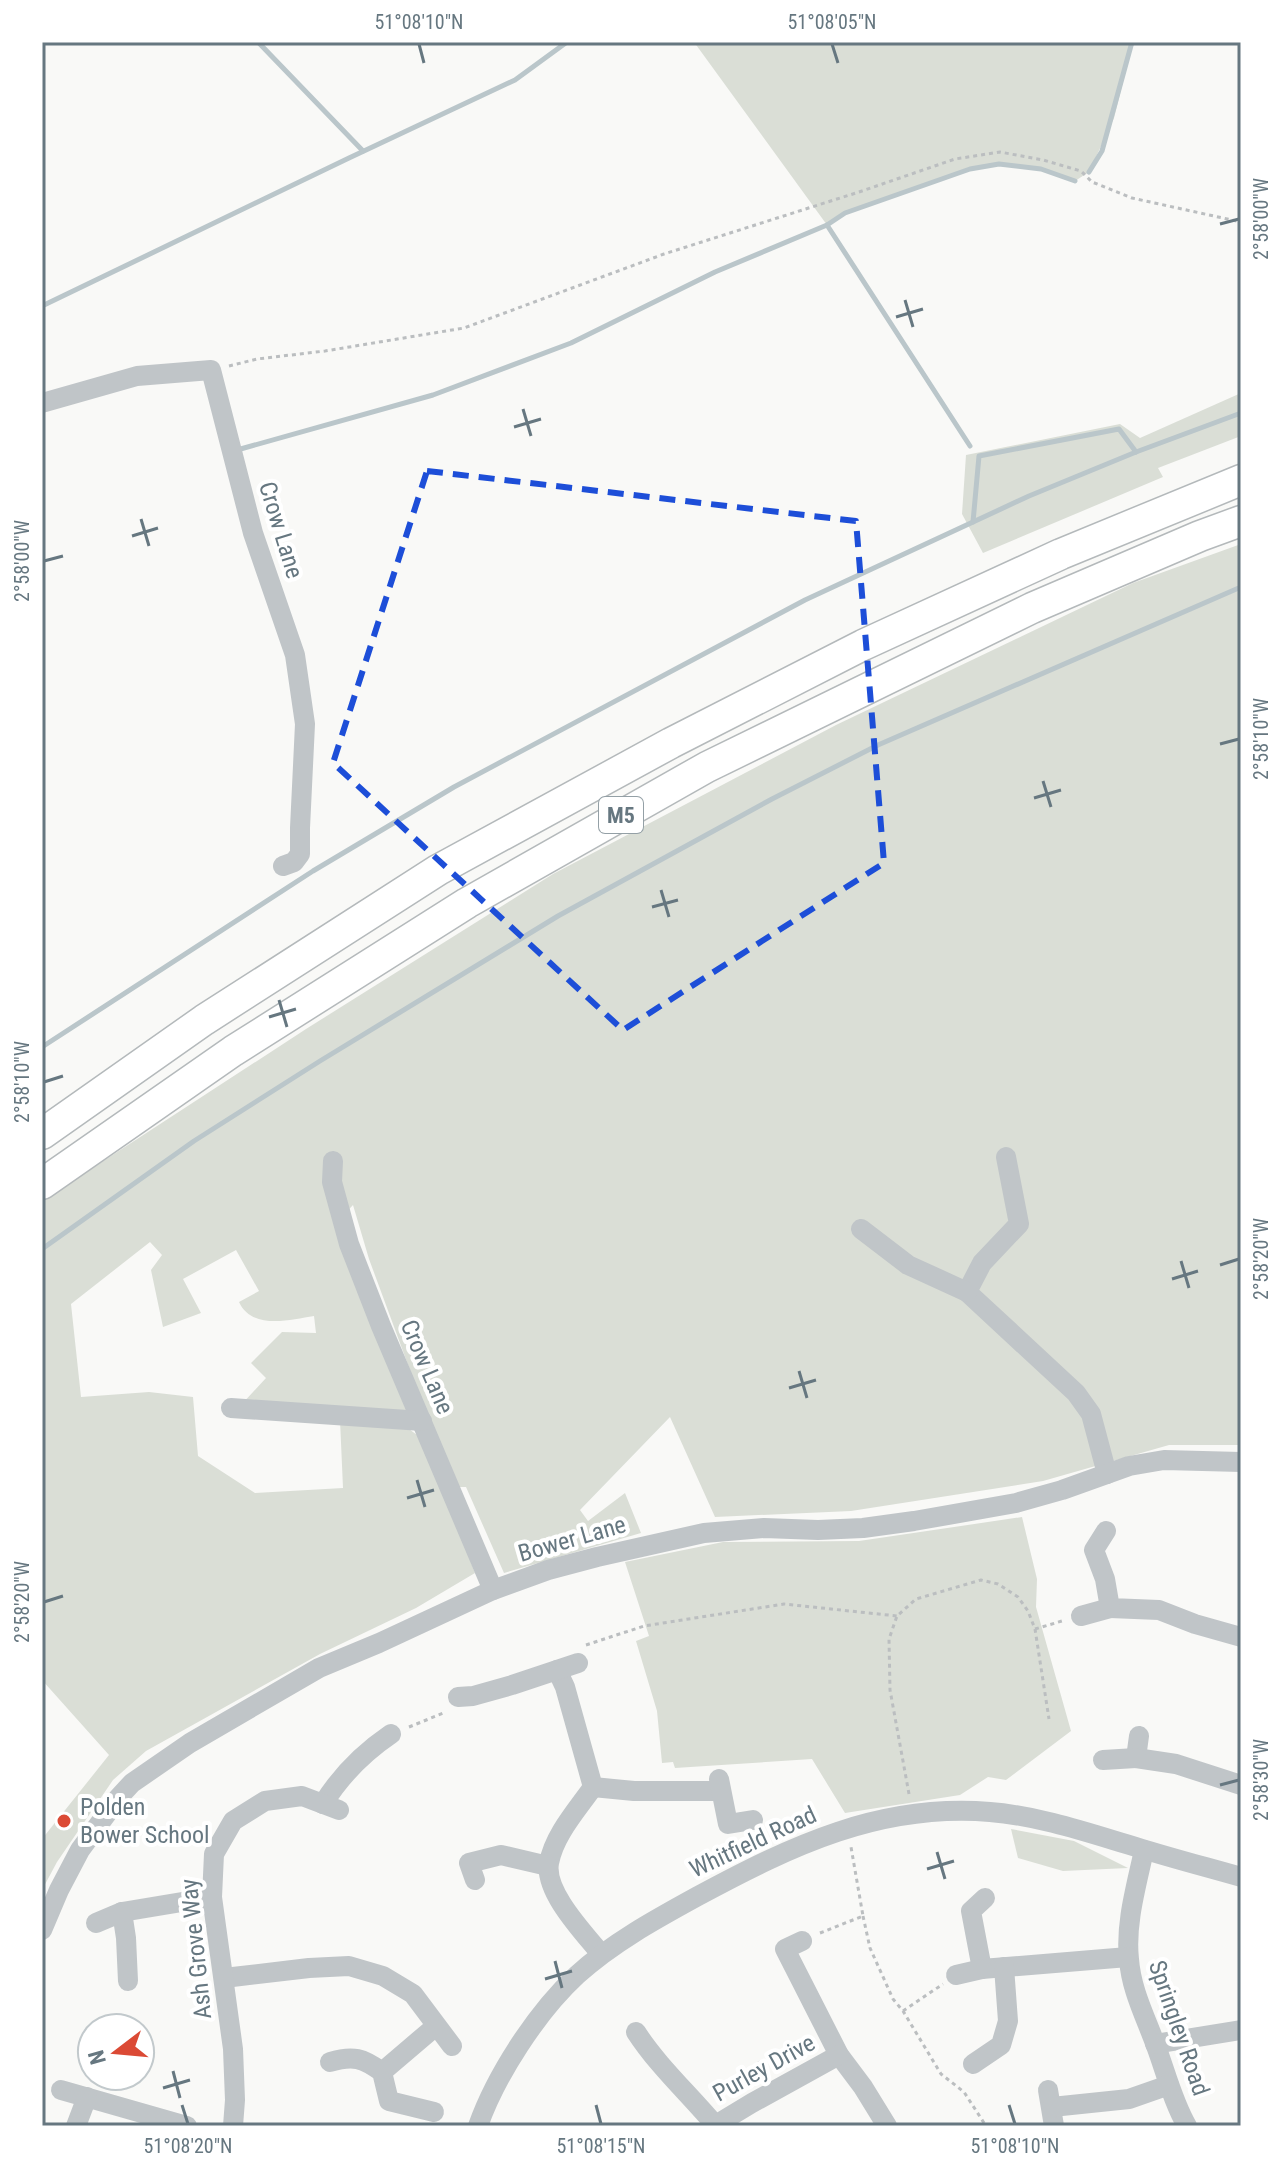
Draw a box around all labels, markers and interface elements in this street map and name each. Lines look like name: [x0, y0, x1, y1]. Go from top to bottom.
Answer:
text: 51°08'10"N: [374, 10, 464, 34]
text: 51°08'05"N: [787, 10, 877, 34]
text: 2°58'00"W: [1249, 178, 1273, 260]
street label: Crow Lane: [253, 478, 309, 582]
text: 2°58'00"W: [10, 520, 34, 602]
text: 2°58'10"W: [1249, 698, 1273, 780]
road number: M5: [599, 797, 643, 833]
text: 2°58'10"W: [10, 1041, 34, 1123]
text: 2°58'20"W: [1249, 1218, 1273, 1300]
street label: Crow Lane: [395, 1316, 459, 1418]
street label: Bower Lane: [515, 1510, 629, 1568]
text: 2°58'20"W: [10, 1561, 34, 1643]
text: 2°58'30"W: [1249, 1739, 1273, 1821]
place label: Polden Bower School: [80, 1793, 210, 1849]
street label: Whitfield Road: [685, 1800, 821, 1884]
marker: Polden Bower School: [55, 1812, 73, 1830]
street label: Ash Grove Way: [175, 1877, 217, 2021]
street label: Springley Road: [1143, 1957, 1215, 2099]
north arrow: [76, 2012, 156, 2092]
street label: Purley Drive: [708, 2029, 820, 2107]
text: N: [83, 2047, 111, 2067]
text: 51°08'20"N: [143, 2134, 233, 2158]
text: 51°08'15"N: [556, 2134, 646, 2158]
text: 51°08'10"N: [970, 2134, 1060, 2158]

